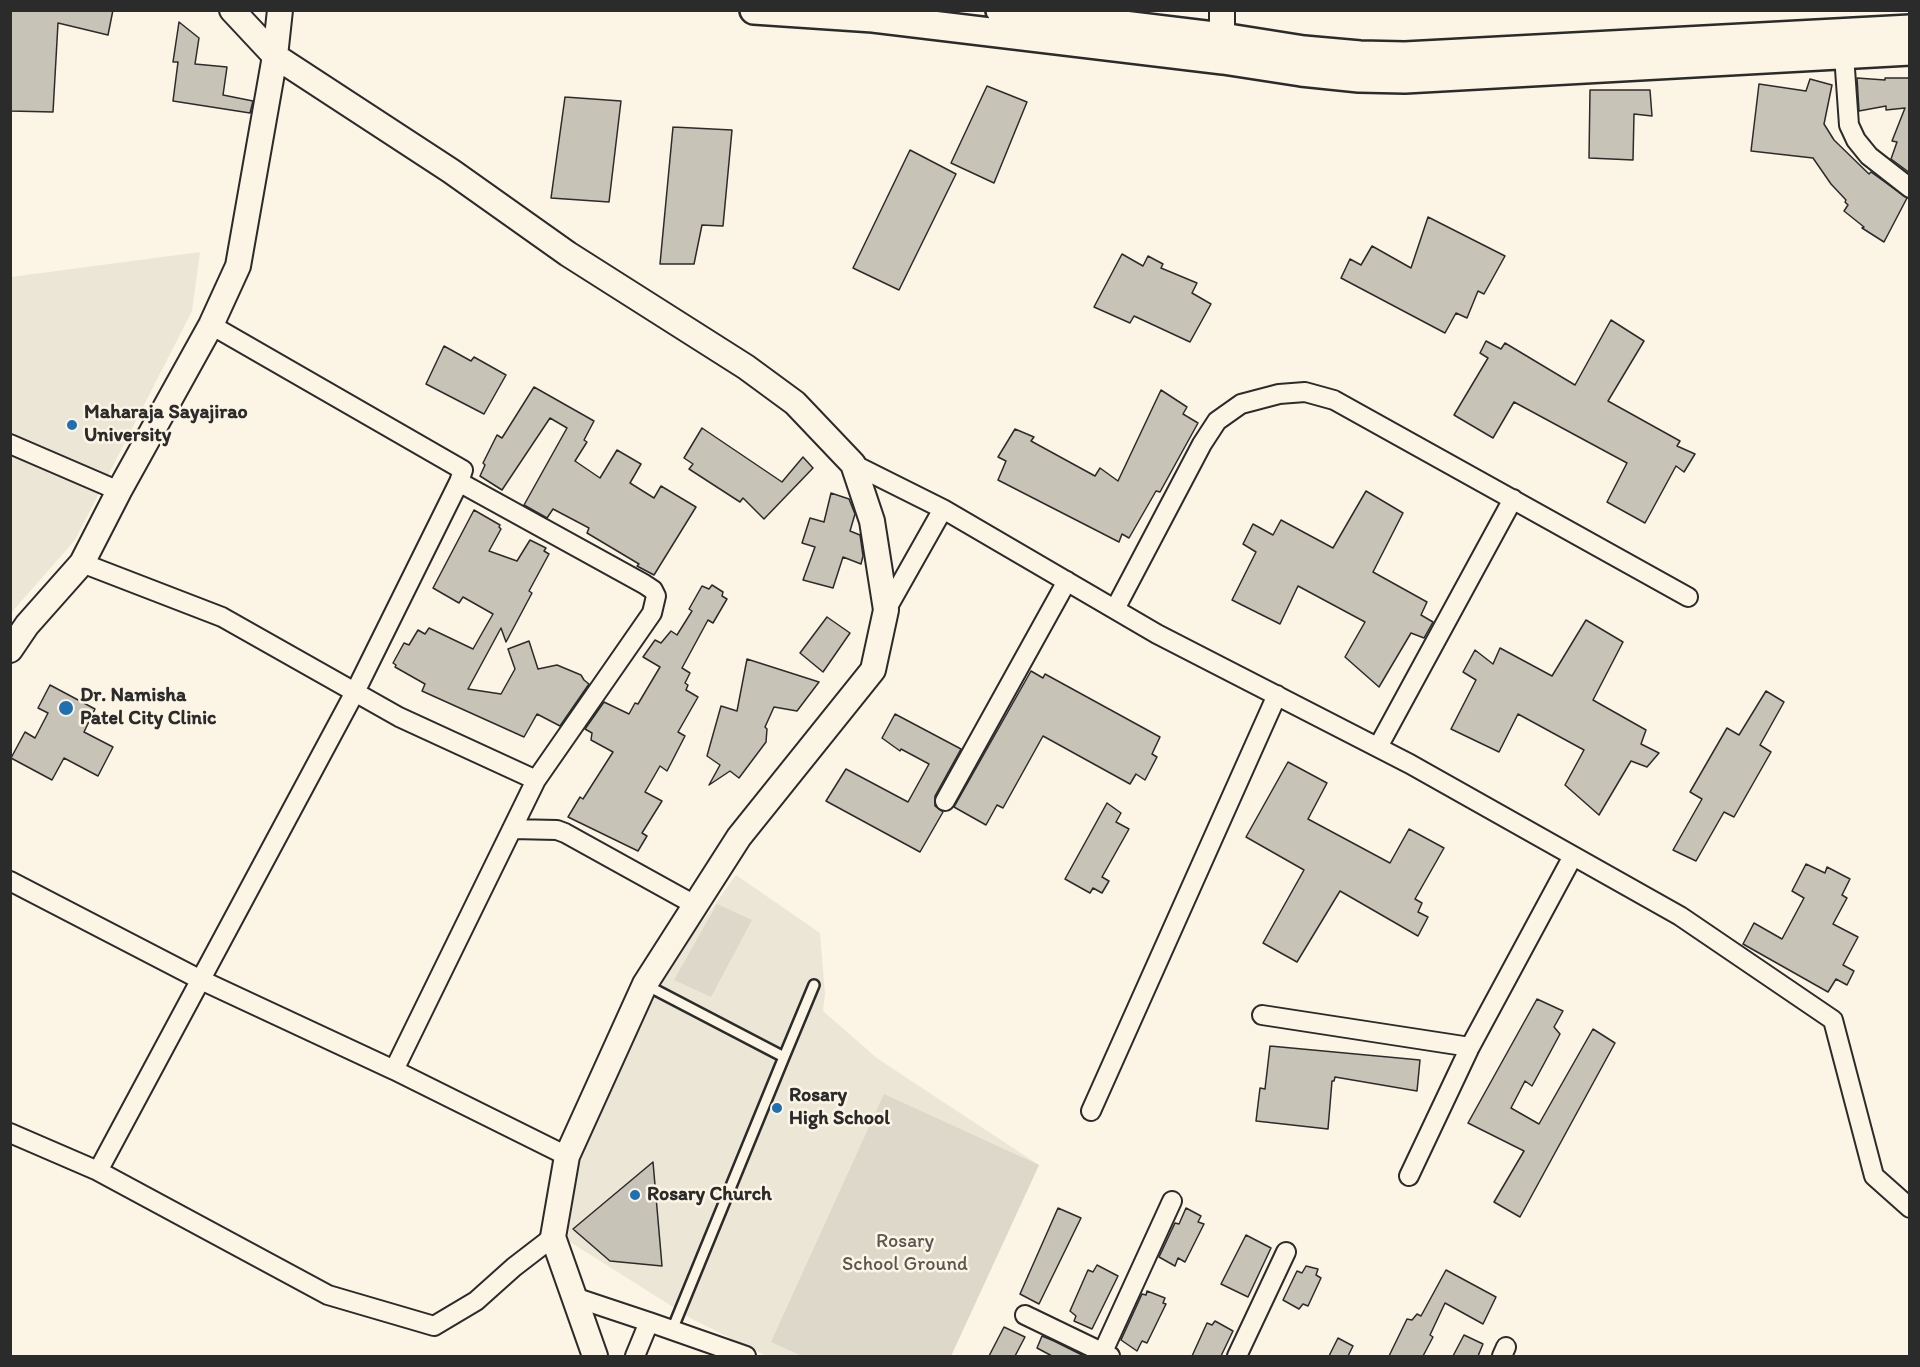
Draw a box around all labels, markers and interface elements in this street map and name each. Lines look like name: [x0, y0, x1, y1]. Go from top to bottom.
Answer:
place label: Maharaja Sayajirao University: [84, 401, 248, 448]
marker: Maharaja Sayajirao University: [65, 418, 79, 432]
place label: Dr. Namisha Patel City Clinic: [80, 684, 216, 731]
marker: Dr. Namisha Patel City Clinic: [57, 699, 75, 717]
place label: Rosary High School: [789, 1084, 890, 1131]
marker: Rosary High School: [770, 1101, 784, 1115]
place label: Rosary Church: [647, 1183, 772, 1207]
marker: Rosary Church: [628, 1188, 642, 1202]
park label: Rosary School Ground: [842, 1230, 968, 1277]

